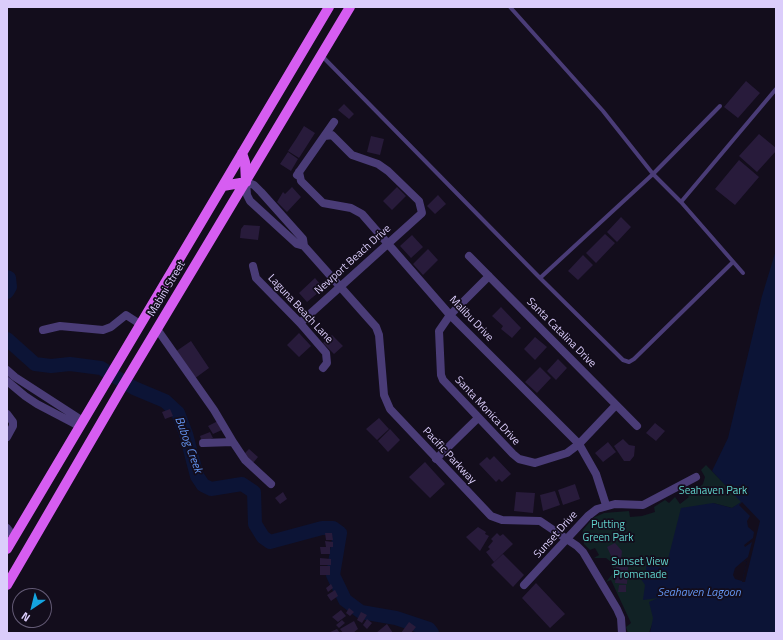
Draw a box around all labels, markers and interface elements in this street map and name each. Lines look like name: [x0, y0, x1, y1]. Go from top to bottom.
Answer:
street label: Newport Beach Drive: [312, 222, 394, 298]
street label: Mabini Street: [145, 259, 189, 319]
street label: Laguna Beach Lane: [265, 272, 335, 346]
street label: Malibu Drive: [446, 294, 496, 344]
street label: Santa Catalina Drive: [524, 296, 598, 370]
street label: Santa Monica Drive: [452, 374, 522, 448]
water label: Bubog Creek: [171, 415, 205, 475]
street label: Pacific Parkway: [419, 425, 479, 487]
park label: Seahaven Park: [679, 484, 747, 498]
street label: Sunset Drive: [531, 509, 581, 561]
park label: Putting Green Park: [583, 518, 633, 544]
park label: Sunset View Promenade: [611, 555, 669, 581]
water label: Seahaven Lagoon: [657, 586, 741, 600]
north arrow: [12, 588, 52, 628]
text: N: [18, 608, 33, 626]

